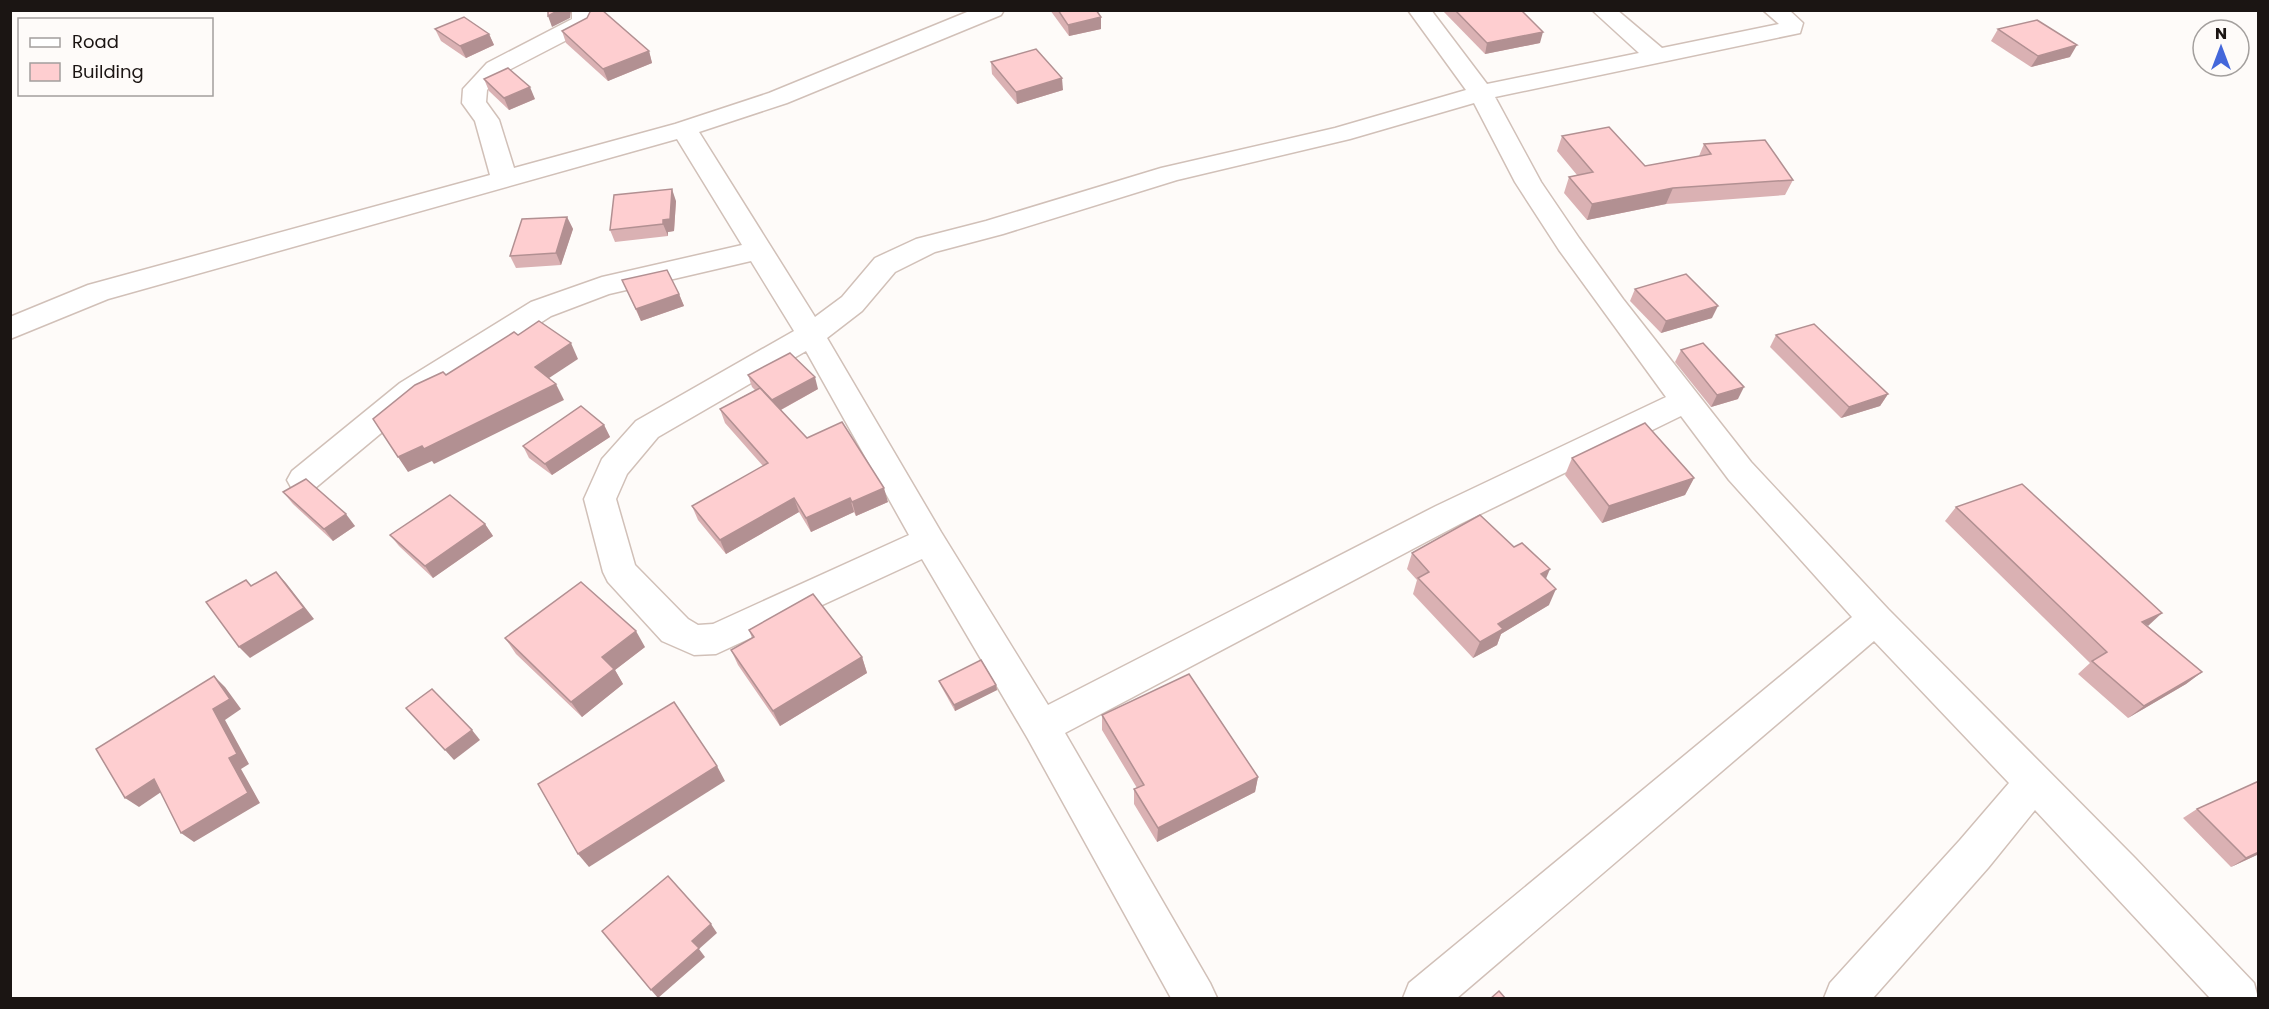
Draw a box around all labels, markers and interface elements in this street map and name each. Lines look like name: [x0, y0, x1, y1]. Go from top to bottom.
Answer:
legend: [18, 18, 213, 96]
north arrow: [2191, 18, 2251, 78]
text: N: [2215, 22, 2227, 45]
text: Road: [72, 29, 119, 54]
text: Building: [72, 59, 144, 84]

